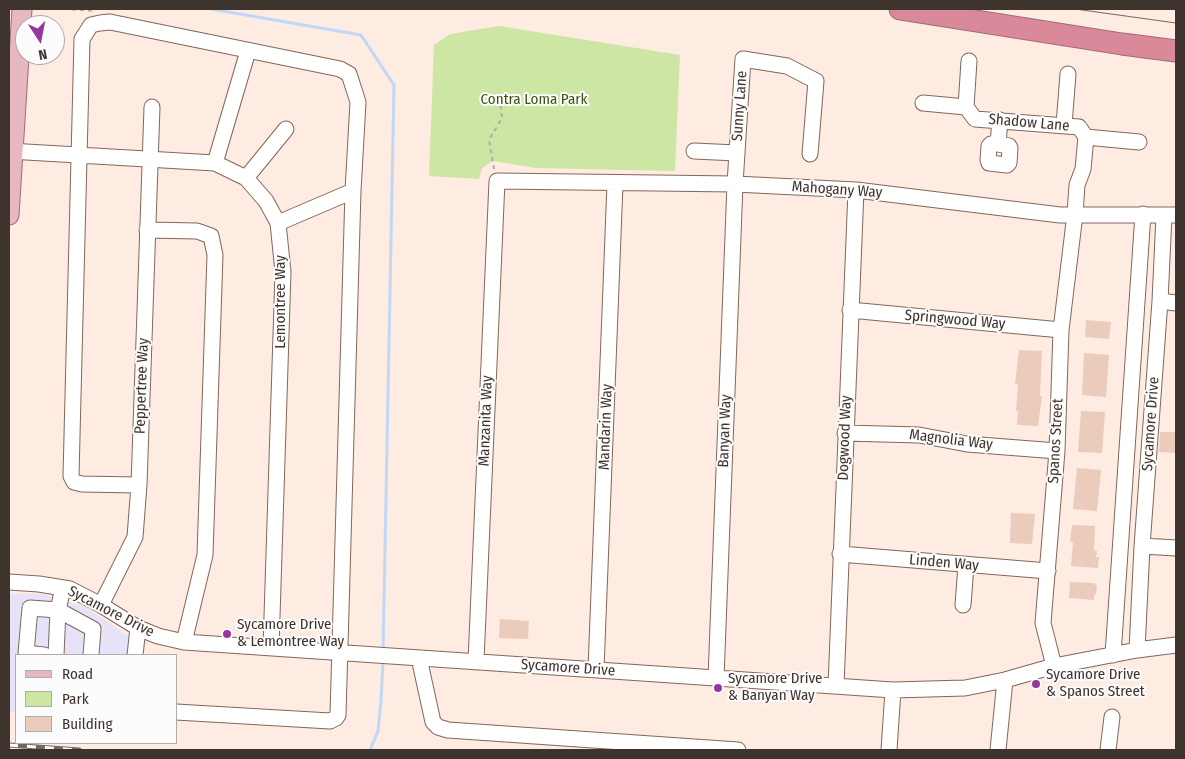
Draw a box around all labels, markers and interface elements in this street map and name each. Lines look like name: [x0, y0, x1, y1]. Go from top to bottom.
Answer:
north arrow: [15, 15, 65, 65]
text: N: [37, 45, 49, 63]
street label: Sunny Lane: [729, 70, 751, 142]
park label: Contra Loma Park: [481, 91, 587, 109]
street label: Shadow Lane: [988, 110, 1070, 136]
street label: Mahogany Way: [791, 178, 883, 202]
street label: Lemontree Way: [272, 255, 290, 349]
street label: Springwood Way: [904, 307, 1006, 333]
street label: Peppertree Way: [131, 338, 153, 434]
street label: Manzanita Way: [475, 375, 497, 467]
street label: Sycamore Drive: [1139, 376, 1163, 472]
street label: Mandarin Way: [595, 384, 617, 470]
street label: Banyan Way: [715, 394, 735, 468]
street label: Dogwood Way: [835, 395, 855, 481]
street label: Spanos Street: [1045, 398, 1067, 484]
street label: Magnolia Way: [908, 426, 994, 454]
street label: Linden Way: [908, 551, 980, 575]
street label: Sycamore Drive: [65, 583, 157, 641]
place label: Sycamore Drive & Lemontree Way: [237, 616, 344, 651]
marker: Sycamore Drive & Lemontree Way: [221, 628, 233, 640]
legend: [15, 654, 178, 744]
street label: Sycamore Drive: [520, 656, 616, 680]
text: Road: [62, 665, 93, 683]
place label: Sycamore Drive & Spanos Street: [1046, 666, 1145, 701]
place label: Sycamore Drive & Banyan Way: [728, 670, 822, 705]
marker: Sycamore Drive & Spanos Street: [1030, 678, 1042, 690]
marker: Sycamore Drive & Banyan Way: [712, 682, 724, 694]
text: Park: [62, 690, 89, 708]
text: Building: [62, 715, 113, 733]

